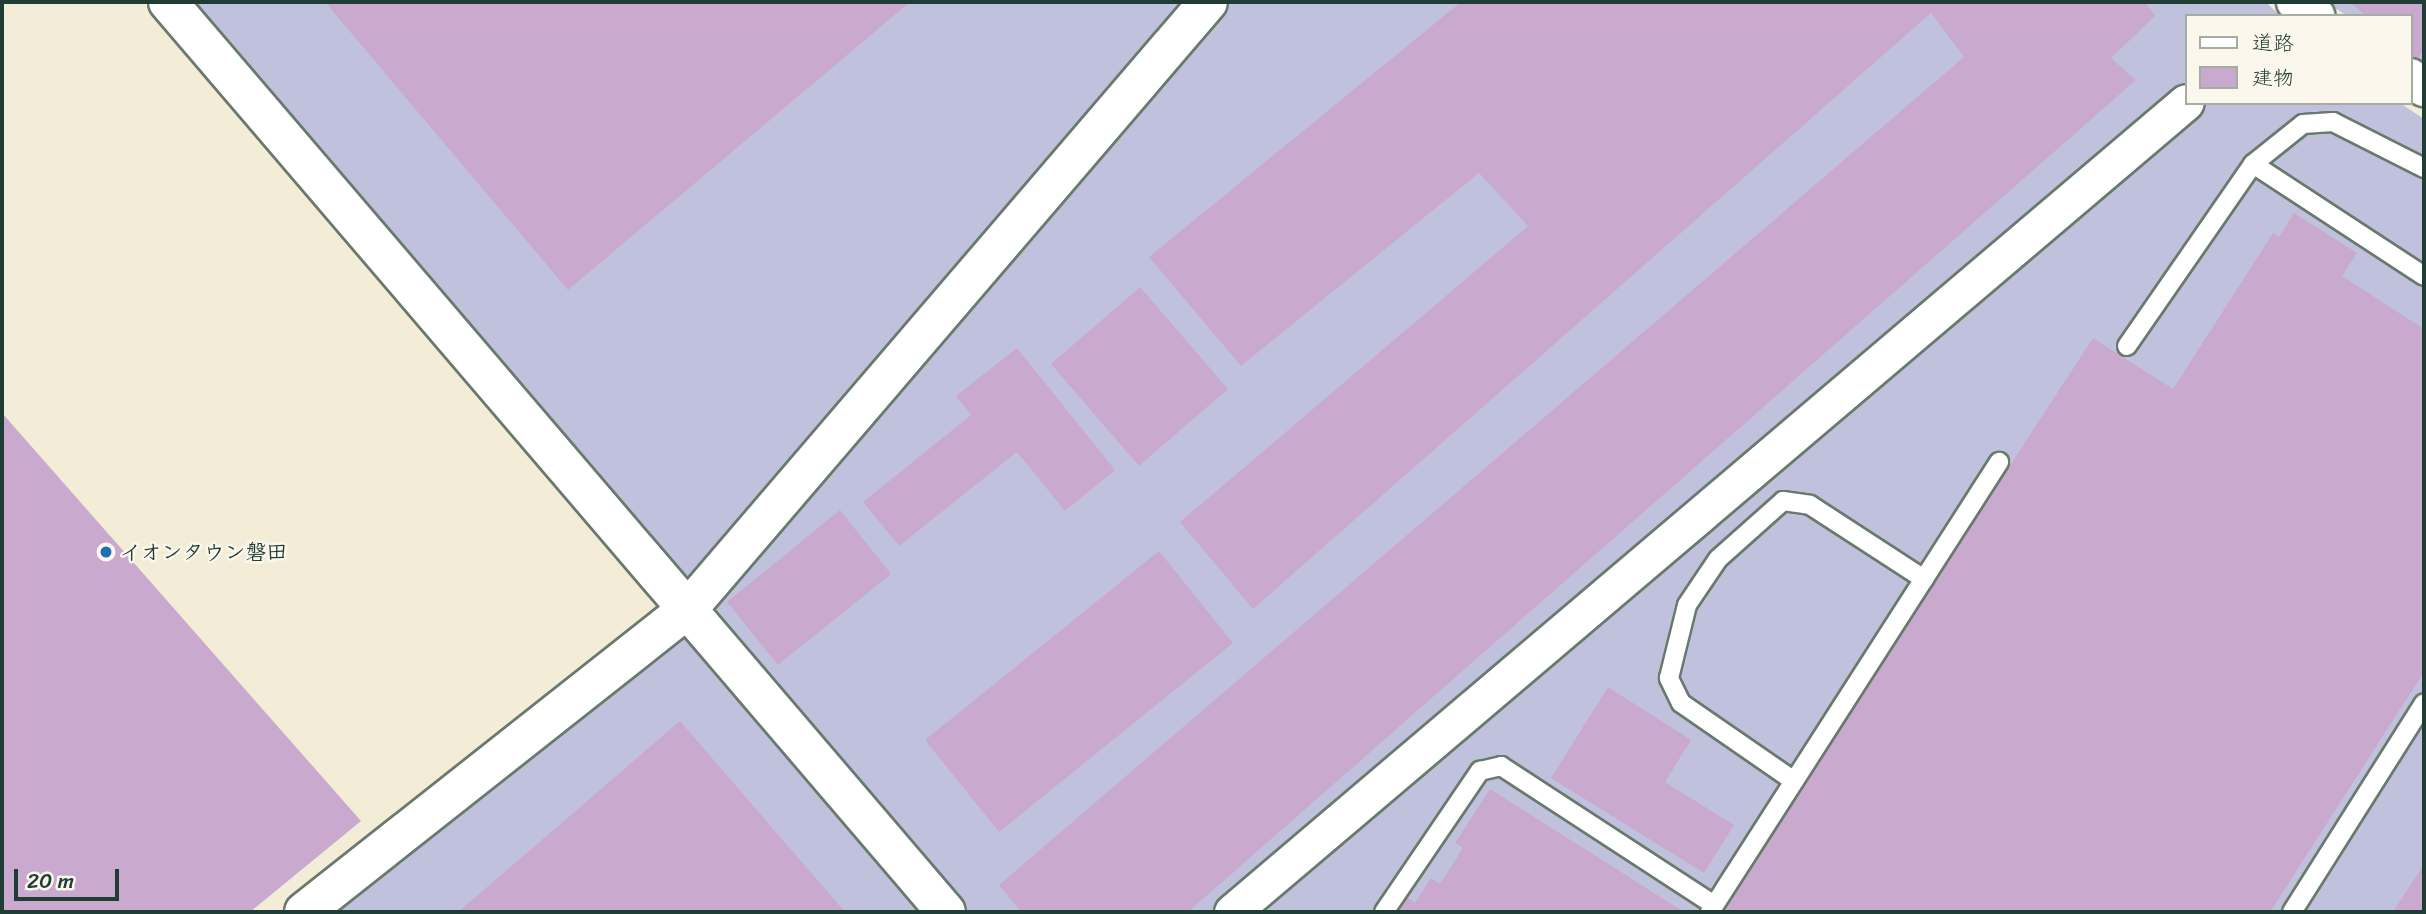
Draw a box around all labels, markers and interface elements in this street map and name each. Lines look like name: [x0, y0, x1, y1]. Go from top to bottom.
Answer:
legend: [2184, 14, 2412, 105]
text: 道路: [2252, 24, 2294, 62]
text: 建物: [2252, 59, 2294, 97]
place label: イオンタウン磐田: [120, 539, 288, 565]
marker: イオンタウン磐田: [98, 544, 114, 560]
scale bar: [18, 855, 122, 899]
text: 20 m: [27, 862, 74, 900]

